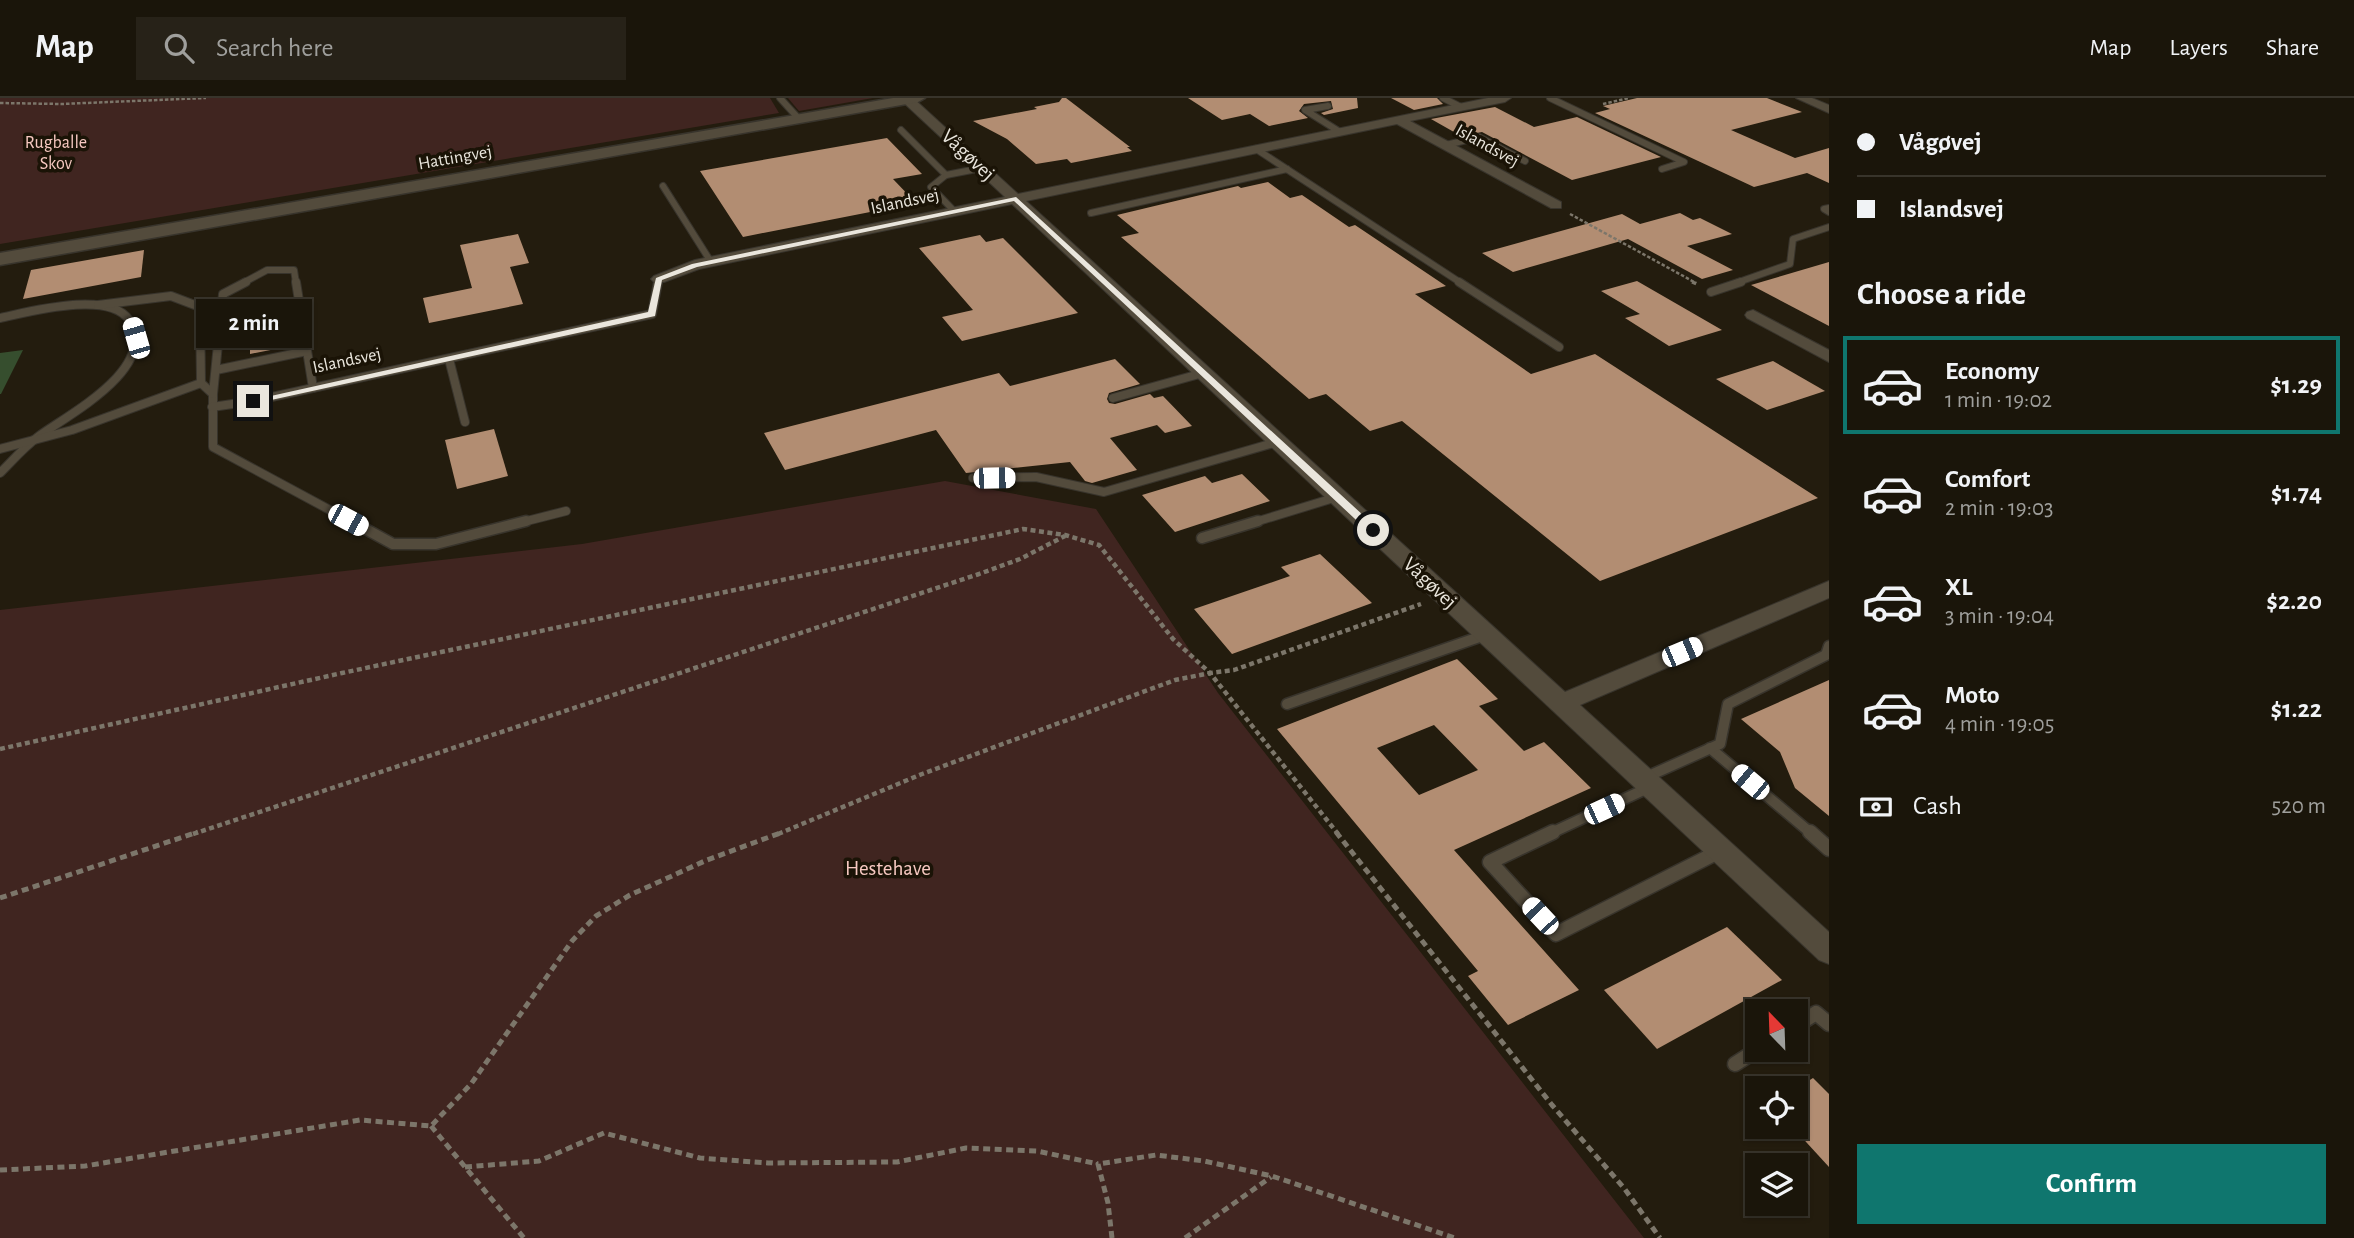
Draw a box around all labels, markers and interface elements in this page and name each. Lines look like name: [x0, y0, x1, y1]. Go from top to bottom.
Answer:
search box: [136, 17, 626, 80]
icon: search: [160, 29, 198, 67]
text: Map: [35, 31, 94, 64]
text: Search here: [216, 35, 334, 61]
text: Map: [2089, 36, 2131, 60]
text: Layers: [2169, 36, 2228, 60]
text: Share: [2266, 36, 2319, 60]
street label: Islandsvej: [1452, 121, 1522, 171]
street label: Vågøvej: [937, 125, 999, 185]
text: Vågøvej: [1899, 129, 1982, 155]
park label: Rugballe Skov: [25, 134, 87, 173]
street label: Hattingvej: [417, 143, 493, 173]
street label: Islandsvej: [869, 186, 941, 218]
text: Islandsvej: [1899, 196, 2004, 222]
text: Choose a ride: [1857, 278, 2026, 310]
callout: 2 min: [195, 300, 311, 348]
text: 2 min: [228, 312, 280, 335]
car: [121, 315, 152, 361]
street label: Islandsvej: [311, 345, 383, 377]
icon: car: [1861, 354, 1924, 417]
text: Economy: [1945, 358, 2039, 384]
text: $1.29: [2270, 372, 2322, 398]
route end: [237, 385, 269, 417]
text: 1 min · 19:02: [1945, 389, 2052, 412]
icon: car: [1861, 462, 1924, 525]
text: Comfort: [1945, 466, 2030, 492]
car: [973, 467, 1016, 489]
text: $1.74: [2271, 480, 2322, 506]
text: 2 min · 19:03: [1945, 497, 2054, 520]
car: [325, 501, 372, 539]
route start: [1357, 514, 1389, 546]
street label: Vågøvej: [1399, 553, 1461, 613]
icon: car: [1861, 570, 1924, 633]
text: XL: [1945, 574, 1972, 600]
text: $2.20: [2266, 588, 2322, 614]
text: 3 min · 19:04: [1945, 605, 2054, 628]
car: [1659, 634, 1706, 670]
icon: car: [1861, 678, 1924, 741]
text: Moto: [1945, 682, 2000, 708]
text: $1.22: [2270, 696, 2322, 722]
text: 4 min · 19:05: [1945, 713, 2054, 736]
car: [1728, 760, 1773, 804]
icon: cash: [1857, 788, 1895, 826]
car: [1581, 791, 1628, 827]
text: Cash: [1913, 793, 1962, 819]
text: 520 m: [2272, 795, 2326, 818]
park label: Hestehave: [845, 858, 931, 879]
car: [1518, 893, 1563, 939]
north arrow: [1745, 999, 1808, 1062]
map controls: [1745, 999, 1808, 1216]
button: locate: [1745, 1076, 1808, 1139]
button: Confirm: [1857, 1144, 2326, 1224]
button: layers: [1745, 1153, 1808, 1216]

